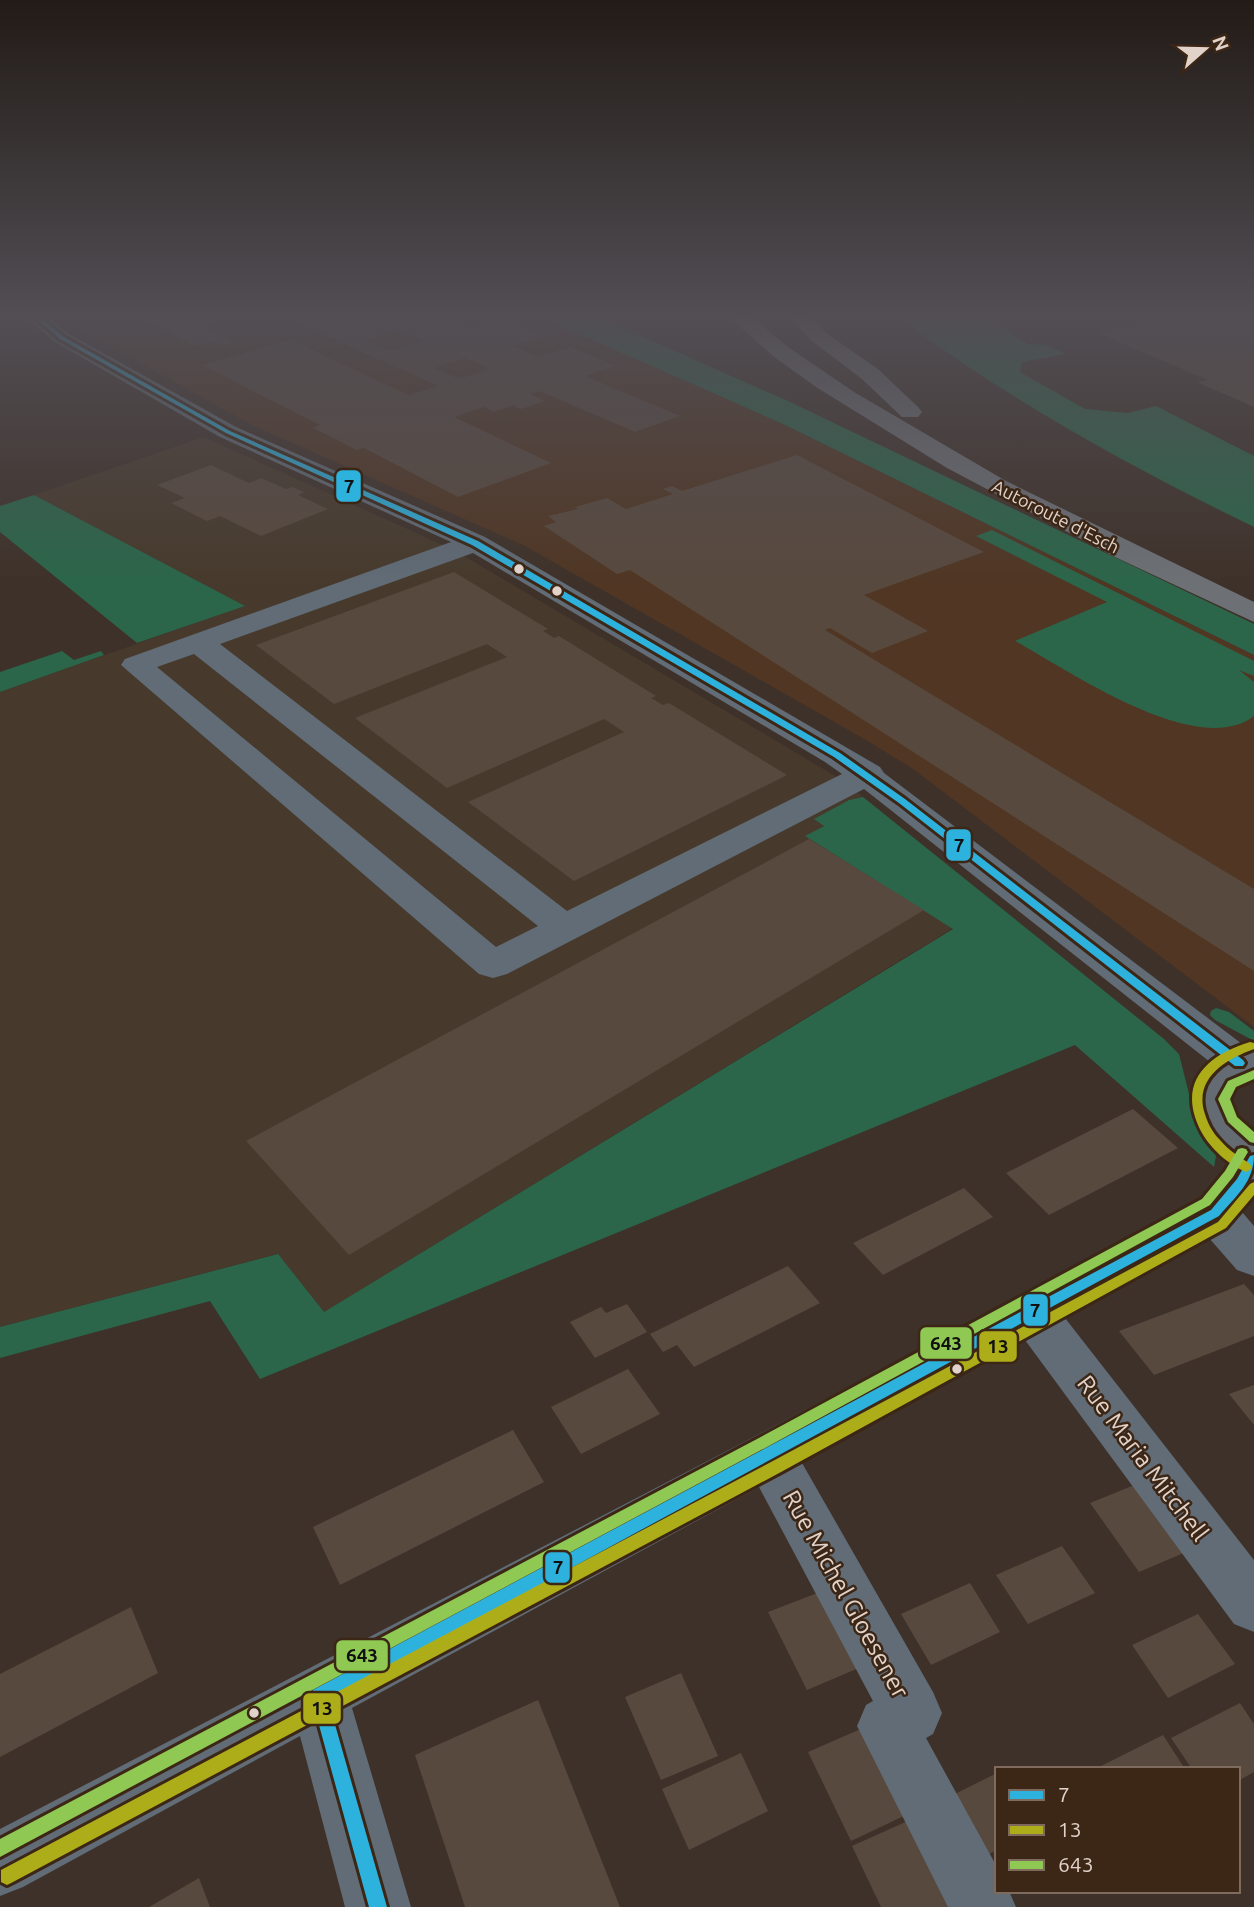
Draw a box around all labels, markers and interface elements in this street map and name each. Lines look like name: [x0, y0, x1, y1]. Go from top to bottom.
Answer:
north arrow: [1170, 14, 1240, 84]
text: N: [1208, 33, 1234, 54]
line badge: 7: [335, 469, 362, 503]
text: 7: [344, 475, 354, 497]
street label: Autoroute d'Esch: [989, 475, 1123, 557]
unlabelled marker: [512, 562, 526, 576]
unlabelled marker: [550, 584, 564, 598]
line badge: 7: [945, 828, 972, 862]
text: 7: [954, 834, 964, 856]
line badge: 7: [1022, 1293, 1049, 1327]
text: 7: [1030, 1299, 1040, 1321]
line badge: 643: [919, 1326, 973, 1360]
line badge: 13: [978, 1330, 1018, 1363]
text: 643: [930, 1332, 962, 1354]
text: 13: [987, 1335, 1009, 1357]
unlabelled marker: [950, 1362, 964, 1376]
street label: Rue Maria Mitchell: [1072, 1370, 1214, 1546]
street label: Rue Michel Gloesener: [778, 1485, 914, 1703]
line badge: 7: [544, 1551, 571, 1584]
text: 7: [553, 1556, 563, 1578]
line badge: 643: [335, 1639, 389, 1672]
text: 643: [346, 1644, 378, 1666]
line badge: 13: [302, 1692, 342, 1725]
text: 13: [311, 1697, 333, 1719]
unlabelled marker: [247, 1706, 261, 1720]
legend: [995, 1767, 1240, 1893]
text: 7: [1058, 1782, 1070, 1806]
text: 13: [1058, 1817, 1082, 1841]
text: 643: [1058, 1852, 1094, 1876]

